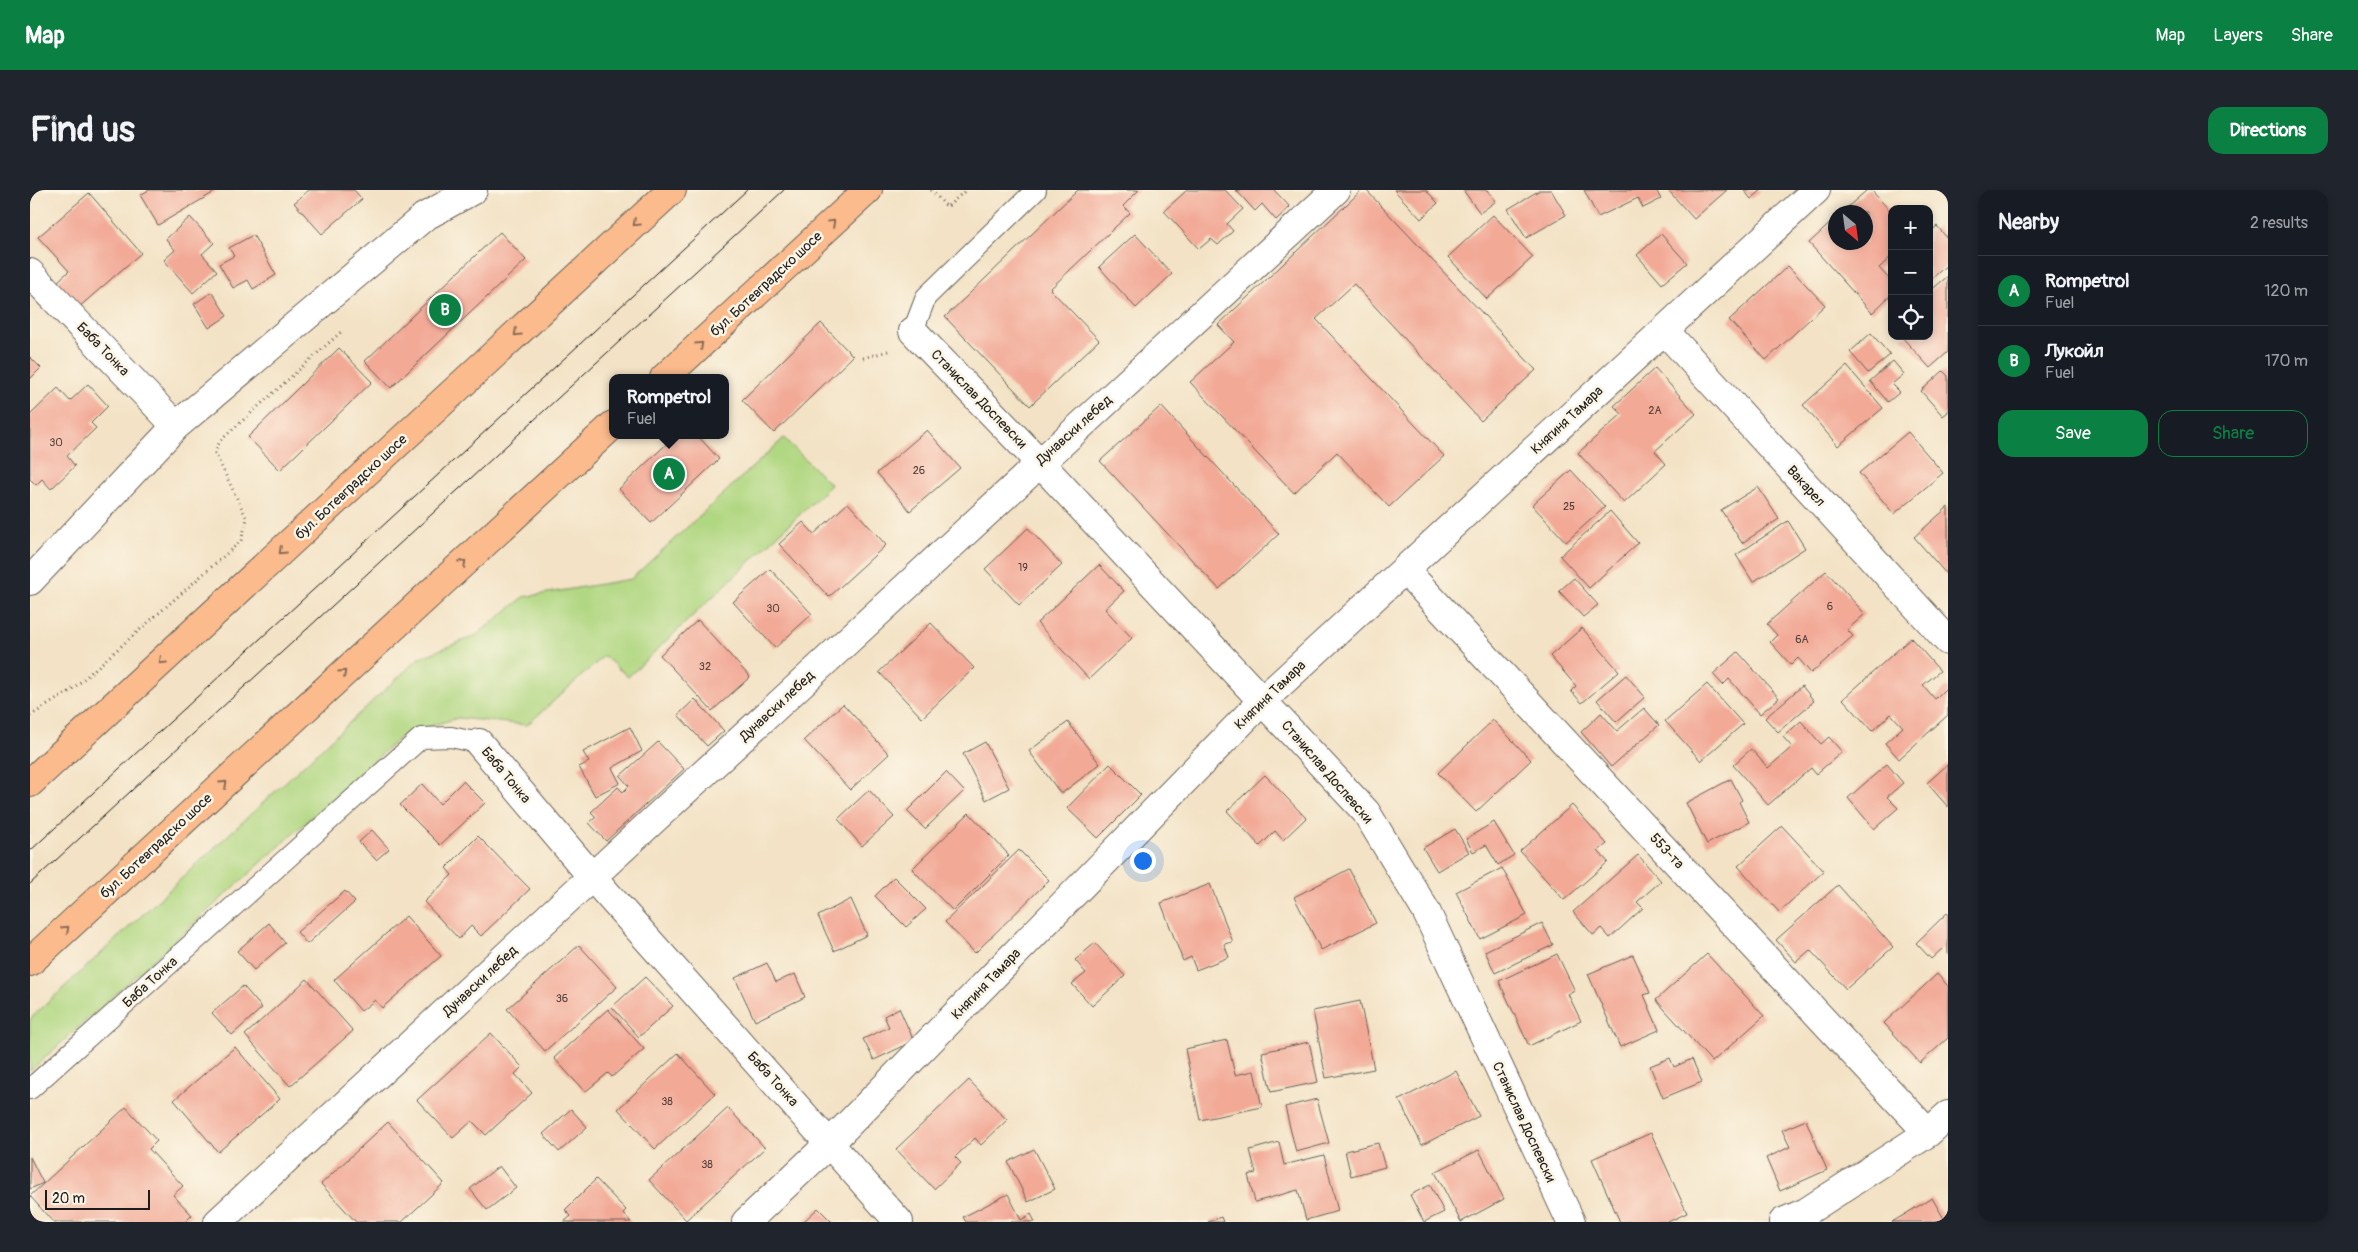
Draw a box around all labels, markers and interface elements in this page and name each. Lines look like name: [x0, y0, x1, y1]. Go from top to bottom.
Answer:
text: Map: [25, 21, 65, 50]
text: Map: [2156, 24, 2185, 47]
text: Layers: [2213, 24, 2263, 47]
text: Share: [2291, 24, 2333, 47]
button: Directions: [2208, 107, 2328, 154]
text: Find us: [30, 108, 135, 152]
north arrow: [1828, 205, 1873, 250]
map controls: [1888, 205, 1933, 340]
button: +: [1888, 205, 1933, 250]
text: Nearby: [1998, 209, 2059, 236]
text: 2 results: [2250, 213, 2308, 233]
one-way arrow: [633, 217, 642, 226]
one-way arrow: [827, 220, 836, 229]
street label: бул. Ботевградско шосе: [707, 228, 826, 340]
button: −: [1888, 250, 1933, 295]
text: Rompetrol: [2045, 269, 2130, 293]
text: A: [2009, 281, 2019, 301]
text: 120 m: [2264, 281, 2308, 301]
pin: B: [429, 291, 461, 329]
text: Fuel: [2045, 293, 2074, 313]
button: locate: [1888, 295, 1933, 340]
street label: Баба Тонка: [73, 319, 133, 379]
one-way arrow: [513, 327, 522, 336]
text: Лукойл: [2045, 339, 2104, 363]
one-way arrow: [694, 342, 703, 351]
street label: Станислав Доспевски: [927, 346, 1031, 452]
text: B: [2009, 351, 2019, 371]
text: 170 m: [2265, 351, 2308, 371]
text: Fuel: [2045, 363, 2074, 383]
popup: [609, 374, 729, 439]
street label: Княгиня Тамара: [1527, 382, 1607, 458]
text: Rompetrol: [627, 385, 711, 409]
street label: Дунавски лебед: [1032, 391, 1116, 469]
house number: 2А: [1648, 404, 1662, 417]
text: Fuel: [627, 409, 656, 429]
button: Save: [1998, 410, 2148, 457]
button: Share: [2158, 410, 2308, 457]
street label: бул. Ботевградско шосе: [292, 431, 411, 543]
house number: 30: [49, 436, 63, 449]
pin: A: [653, 455, 685, 493]
street label: Вакарел: [1783, 462, 1829, 510]
house number: 26: [913, 464, 925, 477]
house number: 25: [1563, 500, 1575, 513]
one-way arrow: [278, 545, 287, 554]
one-way arrow: [457, 560, 466, 569]
house number: 19: [1018, 561, 1028, 574]
house number: 6: [1827, 600, 1833, 613]
house number: 30: [766, 602, 780, 615]
house number: 6А: [1795, 633, 1809, 646]
one-way arrow: [159, 655, 168, 664]
street label: Княгиня Тамара: [1231, 657, 1309, 733]
house number: 32: [699, 660, 711, 673]
street label: Дунавски лебед: [735, 667, 818, 746]
one-way arrow: [338, 670, 347, 679]
street label: Станислав Доспевски: [1278, 717, 1376, 827]
street label: Баба Тонка: [478, 743, 534, 807]
one-way arrow: [218, 781, 227, 790]
street label: бул. Ботевградско шосе: [97, 790, 216, 902]
street label: 553-та: [1646, 830, 1688, 872]
your location: [1130, 848, 1156, 874]
one-way arrow: [60, 926, 69, 935]
street label: Дунавски лебед: [438, 942, 521, 1021]
street label: Княгиня Тамара: [948, 945, 1024, 1023]
street label: Баба Тонка: [119, 953, 181, 1011]
house number: 36: [556, 992, 568, 1005]
street label: Баба Тонка: [744, 1048, 802, 1110]
street label: Станислав Доспевски: [1489, 1059, 1559, 1185]
house number: 38: [661, 1095, 673, 1108]
house number: 38: [701, 1158, 713, 1171]
scale bar: [45, 1187, 150, 1210]
text: 20 m: [52, 1190, 85, 1207]

